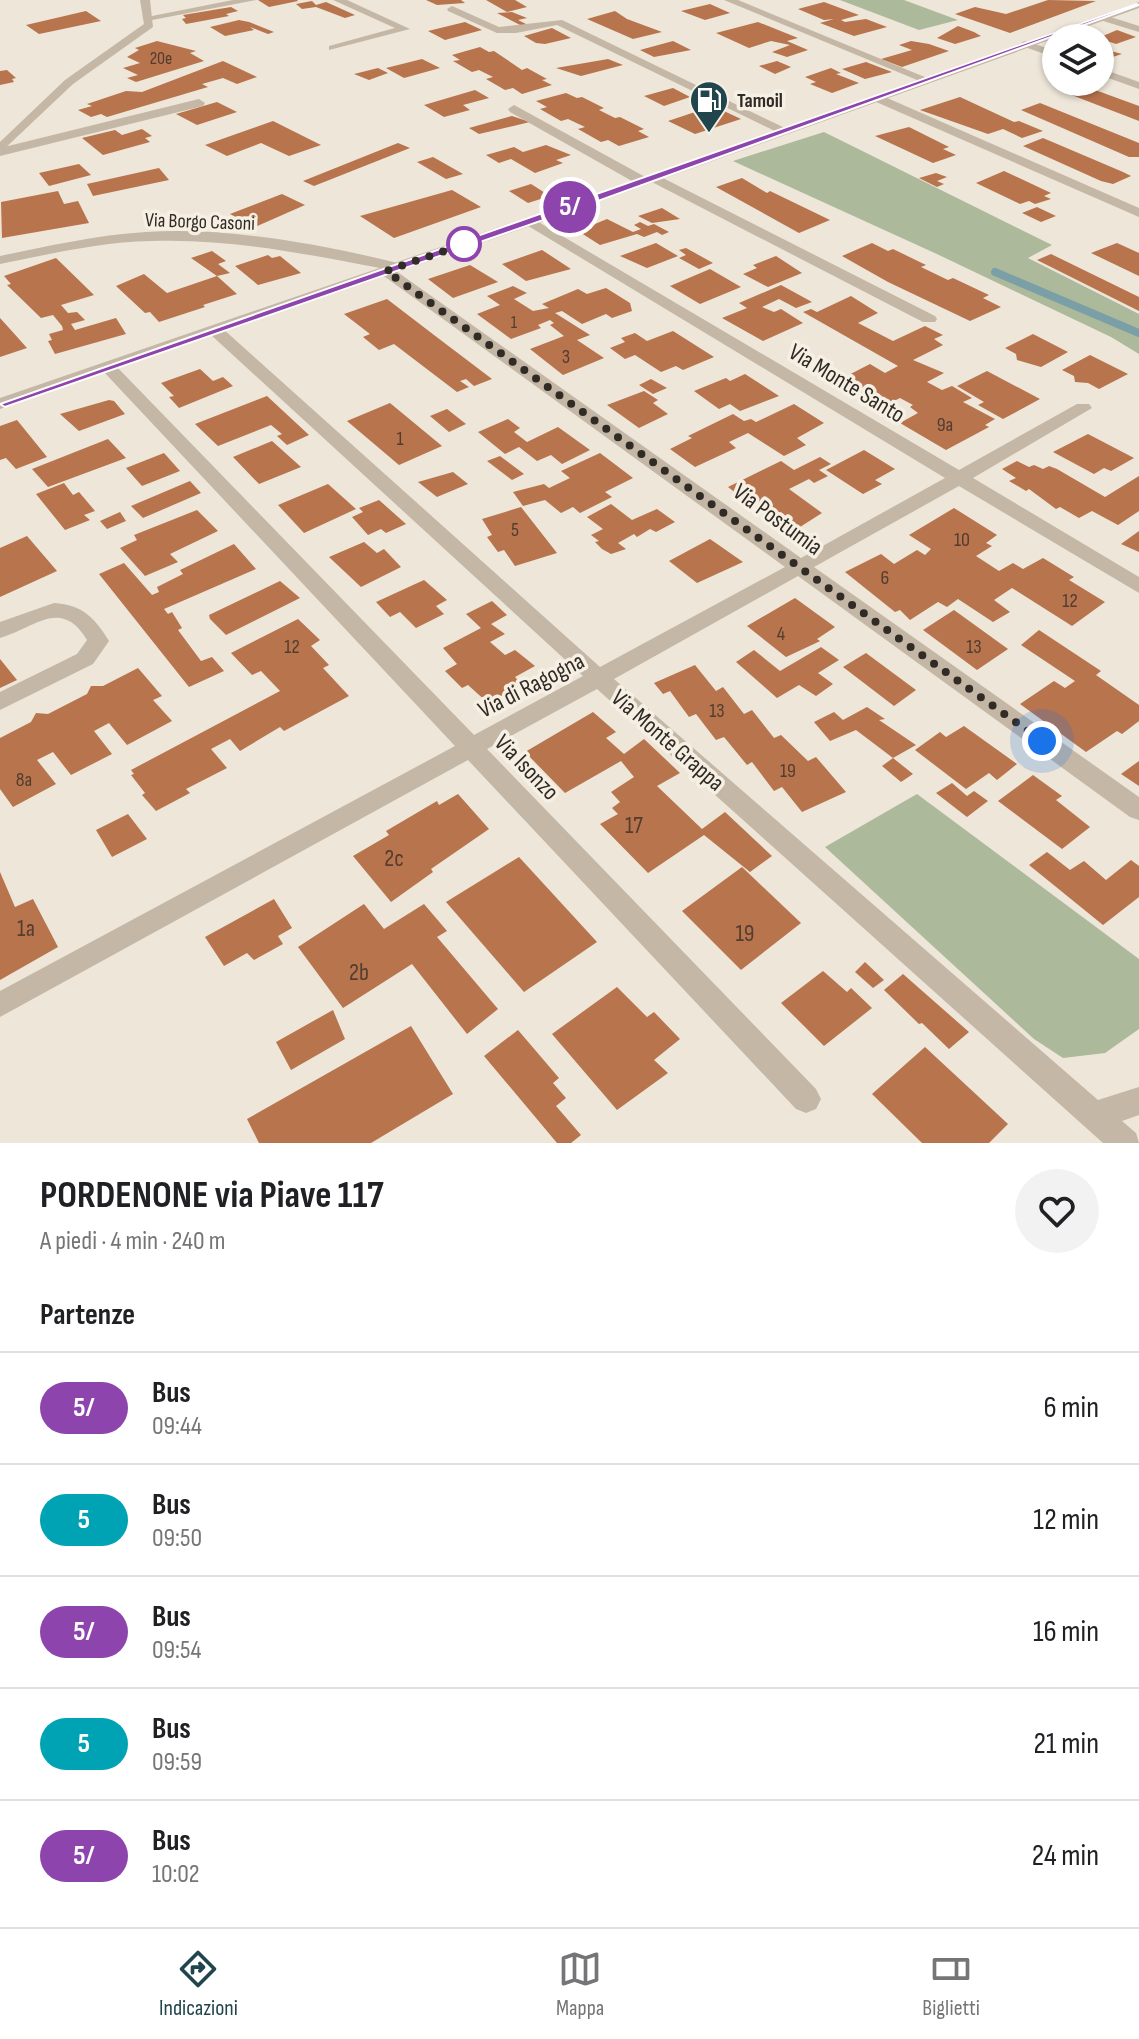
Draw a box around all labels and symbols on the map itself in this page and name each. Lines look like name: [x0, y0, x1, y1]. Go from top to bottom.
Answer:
house number: 20e: [150, 48, 172, 69]
fuel station icon: Tamoil: [688, 79, 730, 134]
place label: Tamoil: [737, 89, 783, 113]
line badge: 5/: [534, 181, 606, 233]
street label: Via Borgo Casoni: [144, 208, 255, 236]
unlabelled marker: [447, 227, 481, 261]
house number: 1: [511, 312, 518, 333]
street label: Via Monte Santo: [783, 337, 910, 429]
house number: 3: [562, 345, 570, 369]
house number: 9a: [937, 413, 953, 437]
house number: 1: [397, 427, 404, 451]
street label: Via Postumia: [727, 477, 828, 562]
house number: 5: [511, 518, 519, 542]
house number: 10: [954, 528, 970, 552]
house number: 6: [881, 566, 889, 590]
house number: 12: [1062, 589, 1078, 613]
house number: 4: [777, 622, 785, 646]
house number: 12: [284, 635, 300, 659]
house number: 13: [966, 635, 982, 659]
street label: Via di Ragogna: [473, 646, 589, 724]
street label: Via Monte Grappa: [605, 683, 730, 797]
house number: 13: [709, 699, 725, 723]
your location: [1022, 721, 1062, 761]
street label: Via Isonzo: [488, 728, 565, 806]
house number: 19: [780, 759, 796, 783]
house number: 8a: [16, 768, 32, 792]
house number: 17: [625, 811, 643, 840]
house number: 2c: [384, 844, 404, 873]
house number: 1a: [17, 914, 35, 943]
house number: 19: [735, 919, 755, 948]
house number: 2b: [349, 958, 369, 987]

